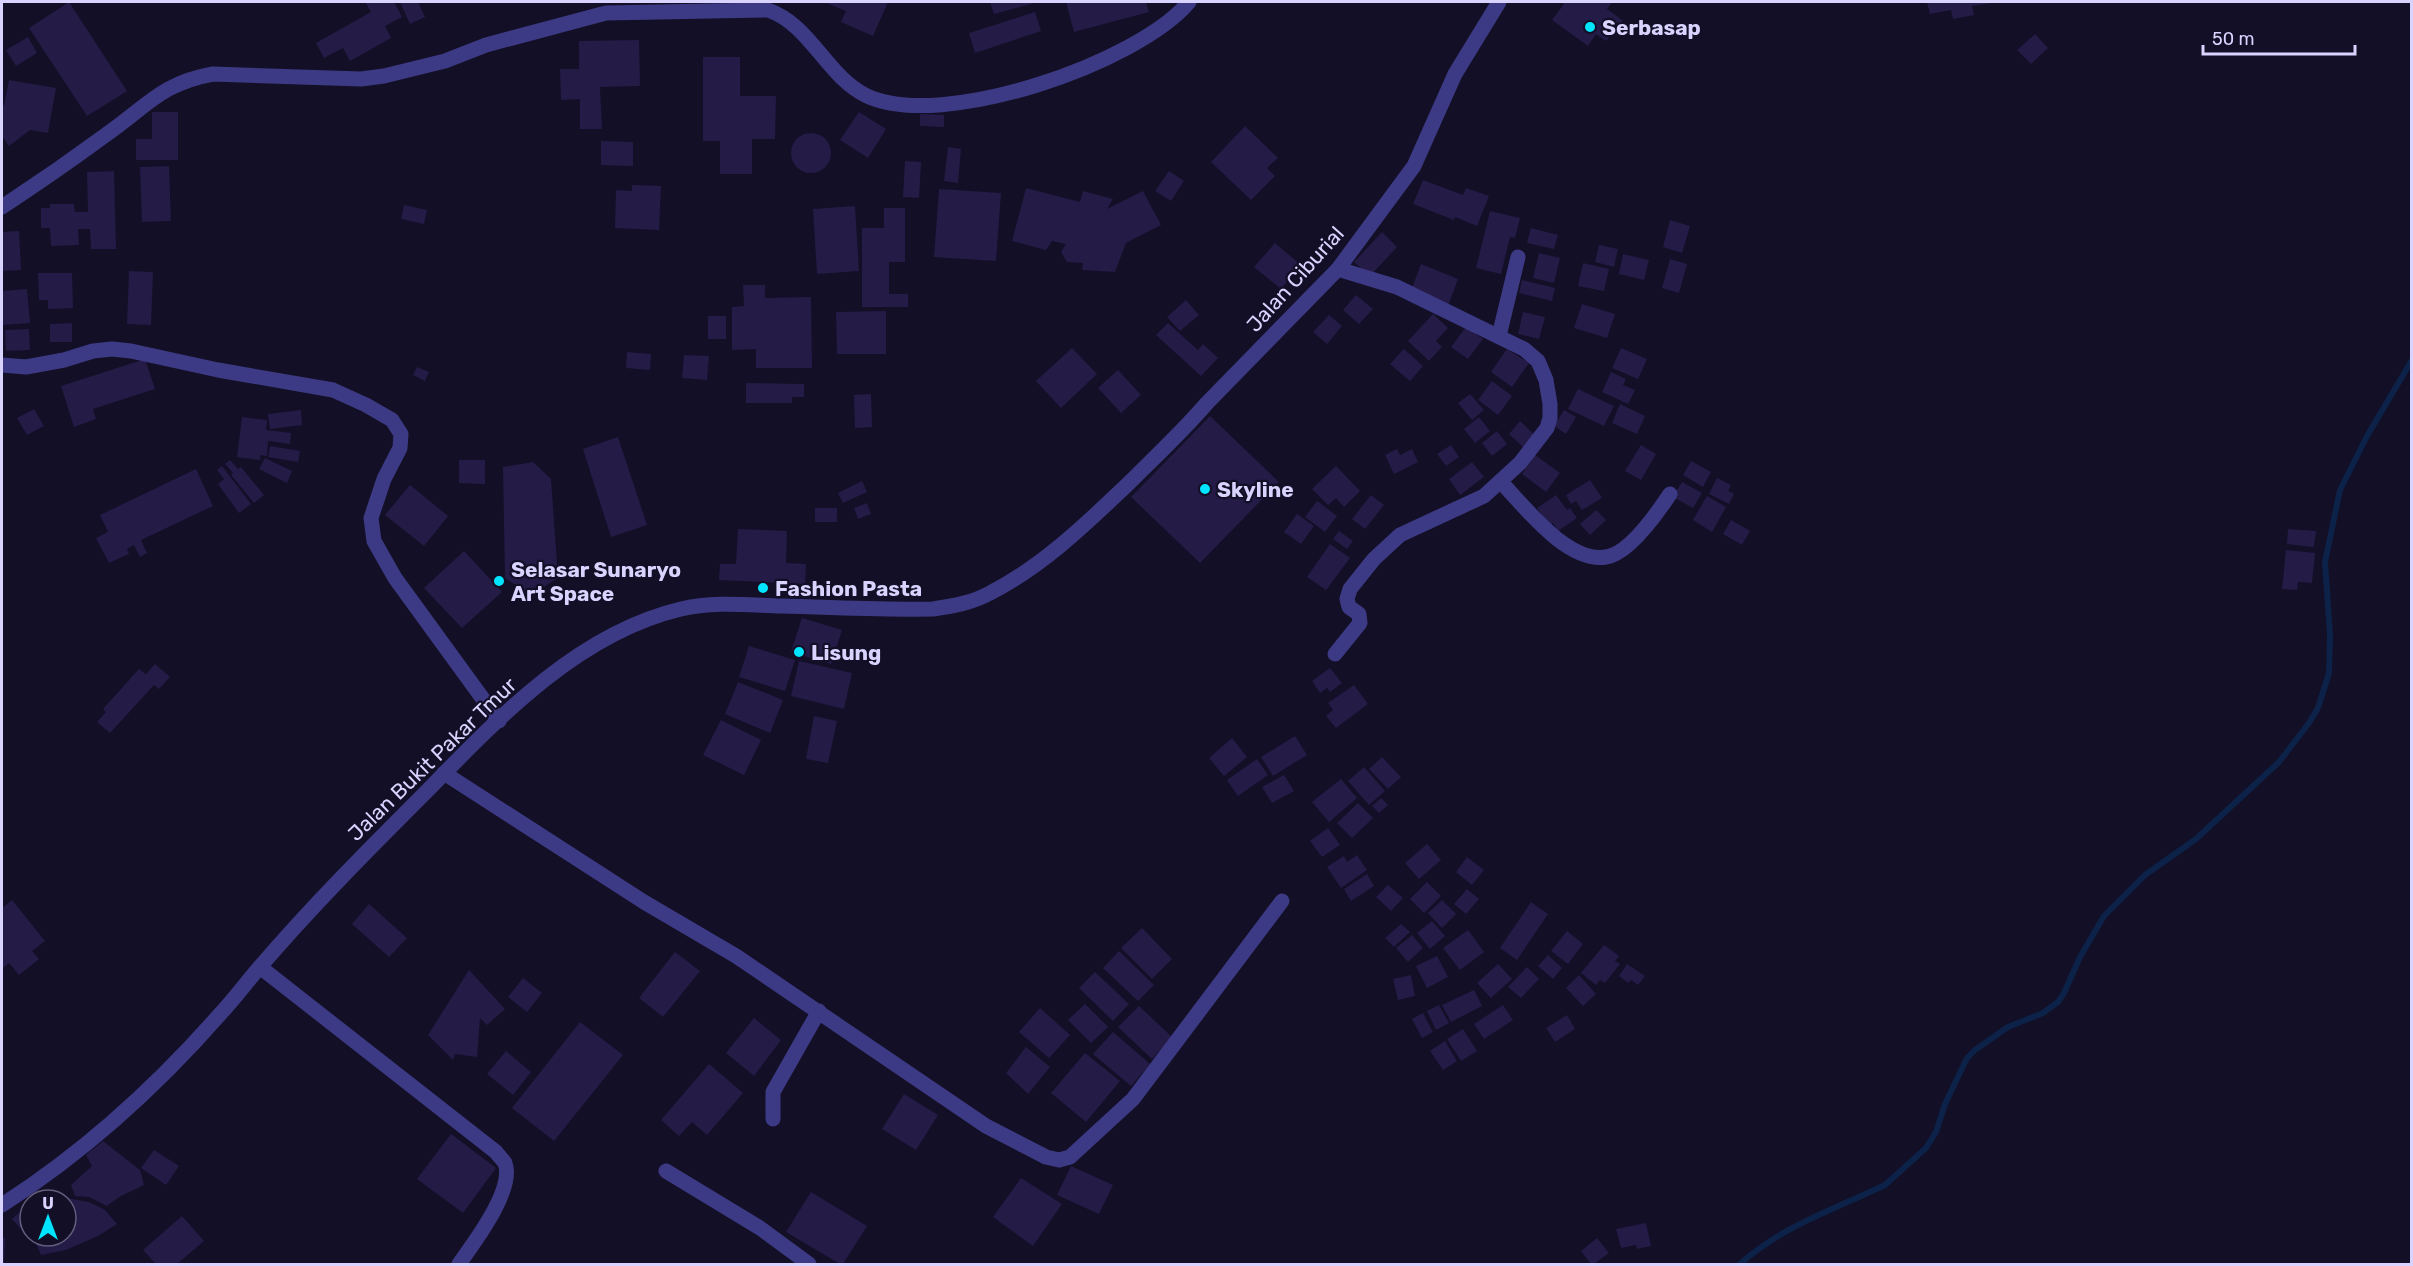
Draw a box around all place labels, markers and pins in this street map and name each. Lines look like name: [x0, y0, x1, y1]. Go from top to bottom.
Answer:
place label: Serbasap: [1602, 15, 1701, 40]
marker: Serbasap: [1583, 20, 1597, 34]
place label: Skyline: [1217, 477, 1294, 502]
marker: Skyline: [1198, 482, 1212, 496]
place label: Selasar Sunaryo Art Space: [511, 557, 681, 606]
marker: Selasar Sunaryo Art Space: [492, 574, 506, 588]
place label: Fashion Pasta: [775, 576, 922, 601]
marker: Fashion Pasta: [756, 581, 770, 595]
place label: Lisung: [811, 640, 881, 665]
marker: Lisung: [792, 645, 806, 659]

